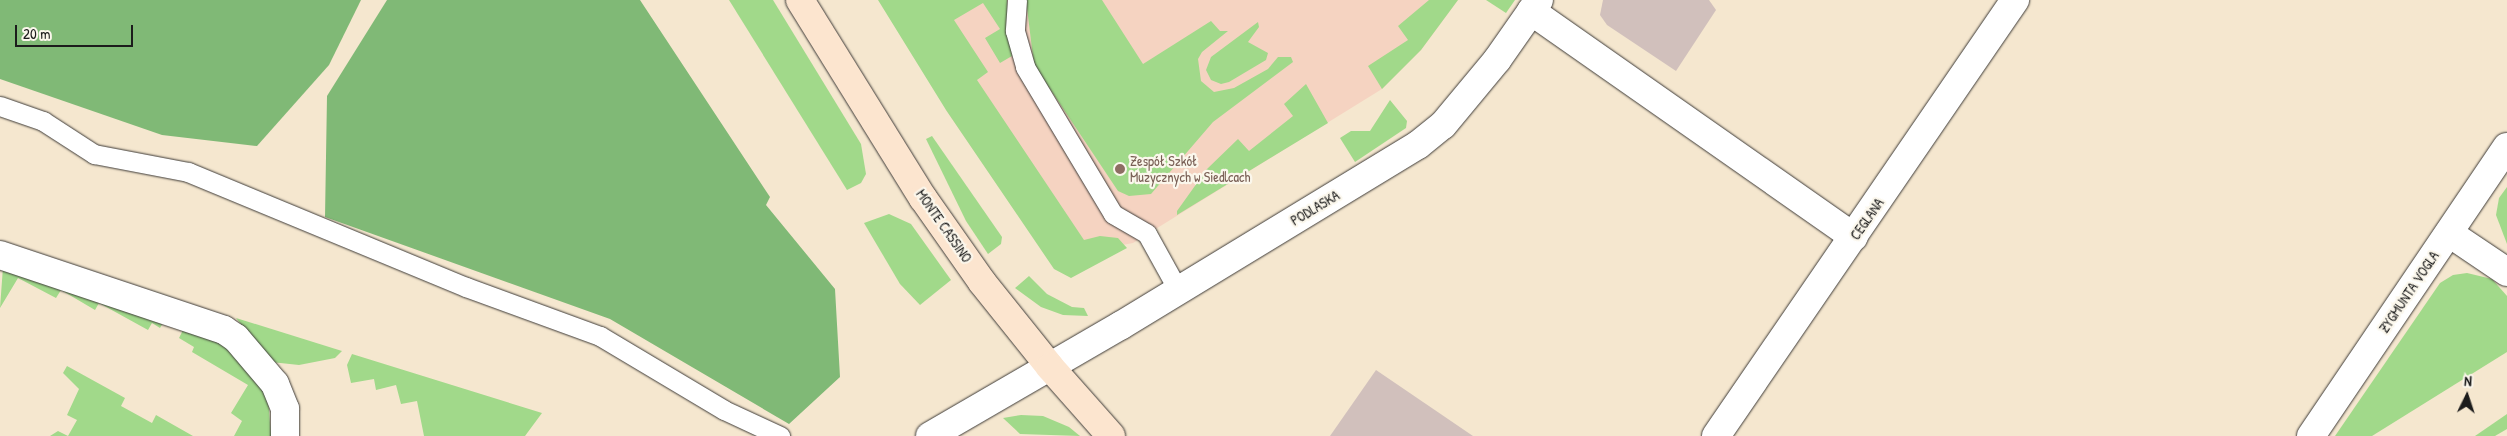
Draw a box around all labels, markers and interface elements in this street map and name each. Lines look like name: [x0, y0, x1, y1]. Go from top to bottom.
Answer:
scale bar: [18, 15, 135, 47]
text: 20 m: [23, 23, 50, 44]
place label: Zespół Szkół Muzycznych w Siedlcach: [1130, 153, 1250, 186]
marker: Zespół Szkół Muzycznych w Siedlcach: [1114, 163, 1126, 175]
street label: MONTE CASSINO: [913, 186, 975, 266]
street label: PODLASKA: [1288, 187, 1342, 229]
street label: CEGLANA: [1847, 195, 1887, 243]
street label: ZYGMUNTA VOGLA: [2376, 248, 2442, 336]
north arrow: [2442, 371, 2492, 421]
text: N: [2464, 371, 2472, 390]

